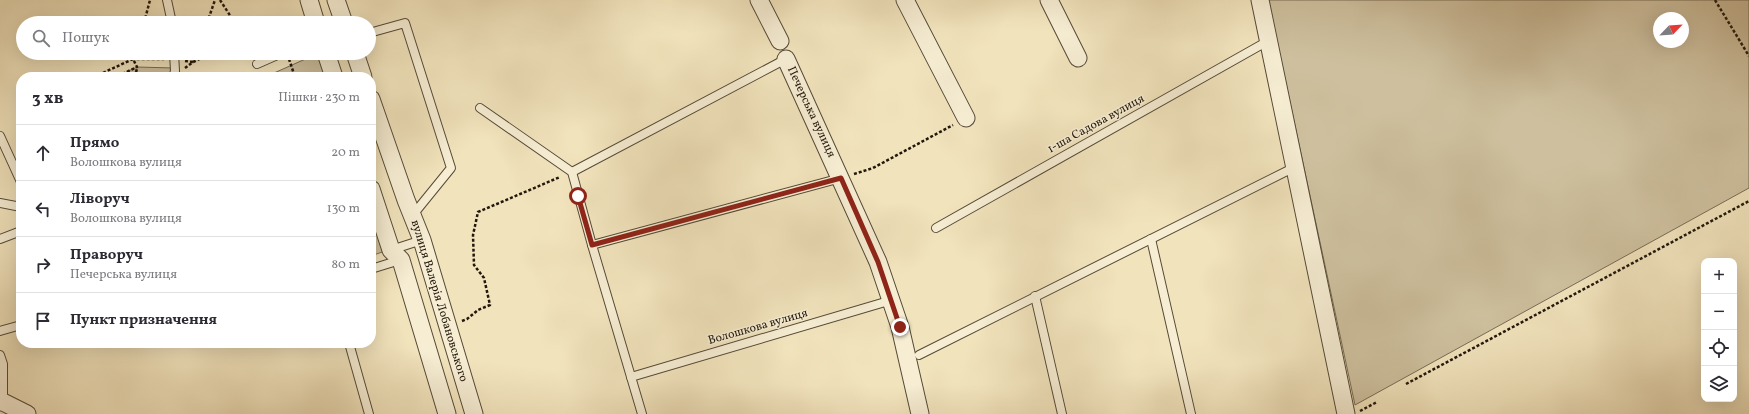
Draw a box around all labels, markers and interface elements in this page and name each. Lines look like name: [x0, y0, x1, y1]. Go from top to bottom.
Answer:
north arrow: [1653, 12, 1689, 48]
search box: [16, 16, 376, 60]
icon: search: [30, 27, 52, 49]
text: Пошук: [62, 28, 110, 49]
street label: Печерська вулиця: [783, 64, 839, 160]
text: 3 хв: [32, 87, 63, 110]
text: Пішки · 230 m: [278, 89, 360, 107]
street label: 1-ша Садова вулиця: [1045, 91, 1147, 157]
text: Прямо: [70, 133, 119, 154]
icon: ahead: [32, 142, 54, 164]
text: 20 m: [331, 144, 360, 162]
text: Волошкова вулиця: [70, 154, 182, 172]
route start: [569, 187, 587, 205]
text: Ліворуч: [70, 189, 130, 210]
icon: left: [32, 198, 54, 220]
text: 130 m: [327, 200, 360, 218]
text: Волошкова вулиця: [70, 210, 182, 228]
street label: вулиця Валерія Лобановського: [407, 218, 471, 384]
text: Праворуч: [70, 245, 143, 266]
icon: right: [32, 254, 54, 276]
text: 80 m: [331, 256, 360, 274]
map controls: [1701, 258, 1737, 402]
button: +: [1701, 258, 1737, 294]
text: Печерська вулиця: [70, 266, 177, 284]
button: −: [1701, 294, 1737, 330]
street label: Волошкова вулиця: [706, 305, 810, 349]
icon: arrive: [32, 310, 54, 332]
text: Пункт призначення: [70, 310, 217, 331]
route end: [891, 318, 909, 336]
button: locate: [1701, 330, 1737, 366]
button: layers: [1701, 366, 1737, 402]

